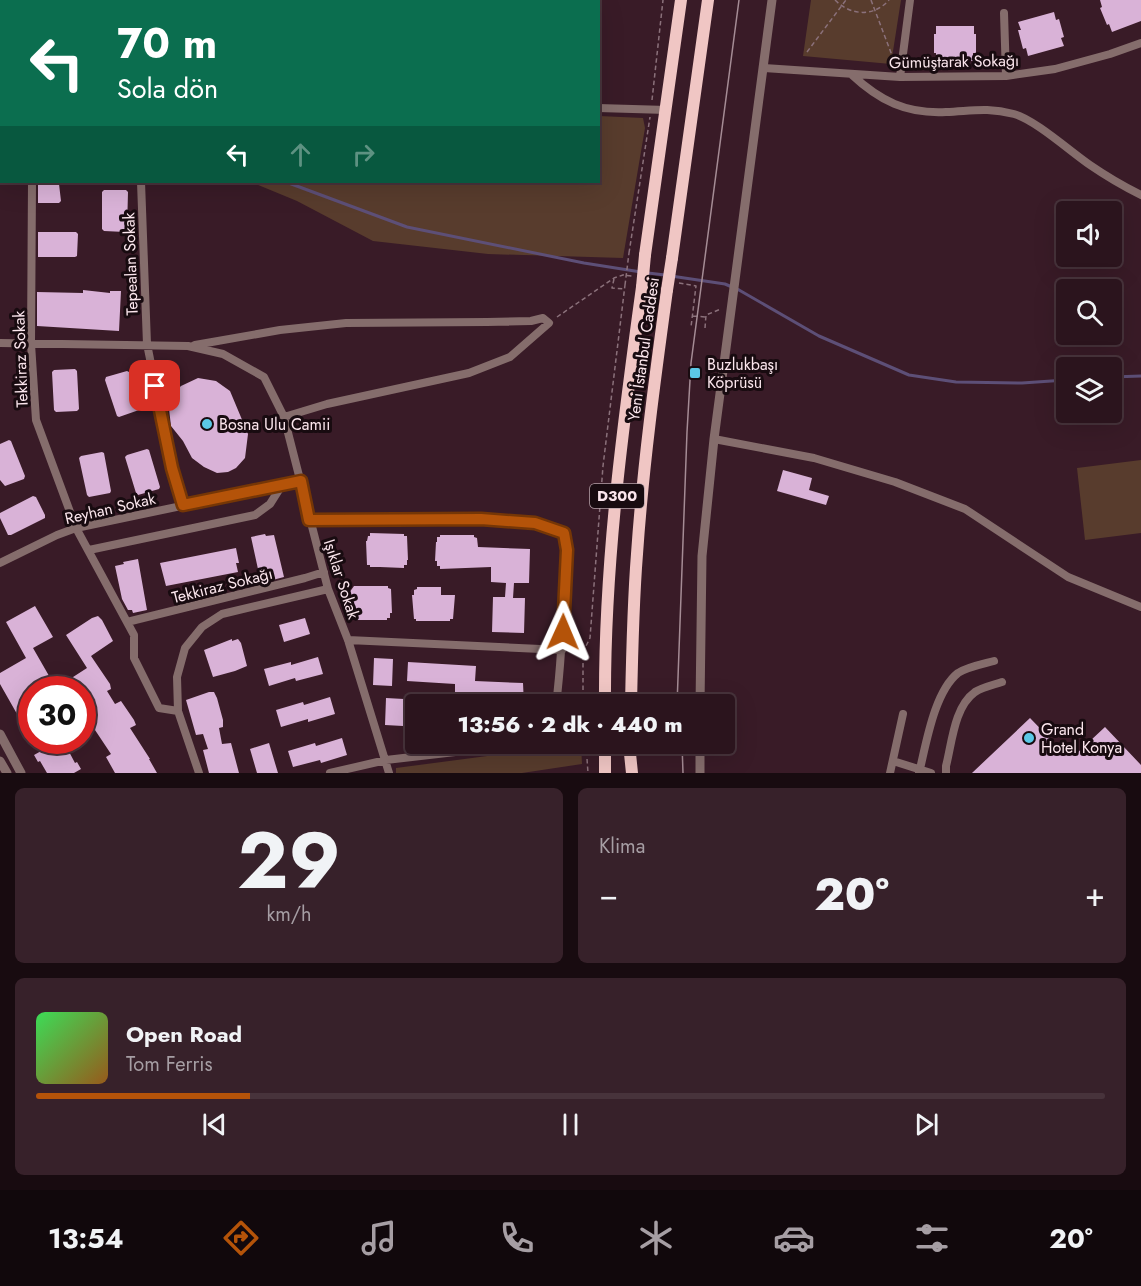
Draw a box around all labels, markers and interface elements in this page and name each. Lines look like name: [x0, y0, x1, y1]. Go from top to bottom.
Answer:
text: 70 m: [117, 13, 217, 74]
icon: left: [18, 24, 96, 102]
street label: Gümüştarak Sokağı: [889, 49, 1019, 74]
text: Sola dön: [117, 69, 218, 108]
icon: left: [221, 138, 254, 171]
icon: ahead: [284, 138, 317, 171]
icon: right: [347, 138, 380, 171]
map controls: [1056, 201, 1122, 423]
button: sound: [1056, 201, 1122, 267]
street label: Tepealan Sokak: [117, 211, 144, 316]
street label: Yeni İstanbul Caddesi: [622, 276, 665, 422]
button: search: [1056, 279, 1122, 345]
street label: Tekkiraz Sokak: [7, 309, 34, 408]
place label: Buzlukbaşı Köprüsü: [707, 353, 778, 394]
button: layers: [1056, 357, 1122, 423]
pin: [129, 360, 180, 411]
marker: Buzlukbaşı Köprüsü: [688, 366, 702, 380]
icon: arrive: [138, 369, 171, 402]
place label: Bosna Ulu Camii: [219, 413, 330, 436]
marker: Bosna Ulu Camii: [200, 417, 214, 431]
road number: D300: [590, 484, 644, 508]
street label: Reyhan Sokak: [62, 487, 159, 530]
street label: Işıklar Sokak: [318, 536, 366, 623]
street label: Tekkiraz Sokağı: [169, 562, 275, 609]
position arrow: [531, 600, 595, 664]
speed limit sign: 30: [18, 676, 96, 754]
text: 13:56 · 2 dk · 440 m: [457, 708, 683, 740]
place label: Grand Hotel Konya: [1041, 718, 1122, 759]
marker: Grand Hotel Konya: [1022, 731, 1036, 745]
text: 29: [237, 805, 341, 917]
text: Klima: [599, 832, 645, 861]
text: 20°: [814, 862, 889, 927]
text: −: [599, 871, 618, 918]
text: +: [1085, 871, 1105, 918]
text: km/h: [266, 900, 312, 929]
text: Open Road: [126, 1018, 242, 1050]
text: Tom Ferris: [126, 1050, 213, 1079]
icon: previous: [198, 1108, 231, 1141]
icon: pause: [554, 1108, 587, 1141]
icon: next: [910, 1108, 943, 1141]
icon: directions: [220, 1217, 262, 1259]
icon: music: [358, 1217, 400, 1259]
icon: phone: [496, 1217, 538, 1259]
icon: climate: [635, 1217, 677, 1259]
icon: car: [773, 1217, 815, 1259]
icon: filters: [911, 1217, 953, 1259]
text: 13:54: [48, 1219, 124, 1258]
text: 20°: [1049, 1219, 1093, 1258]

